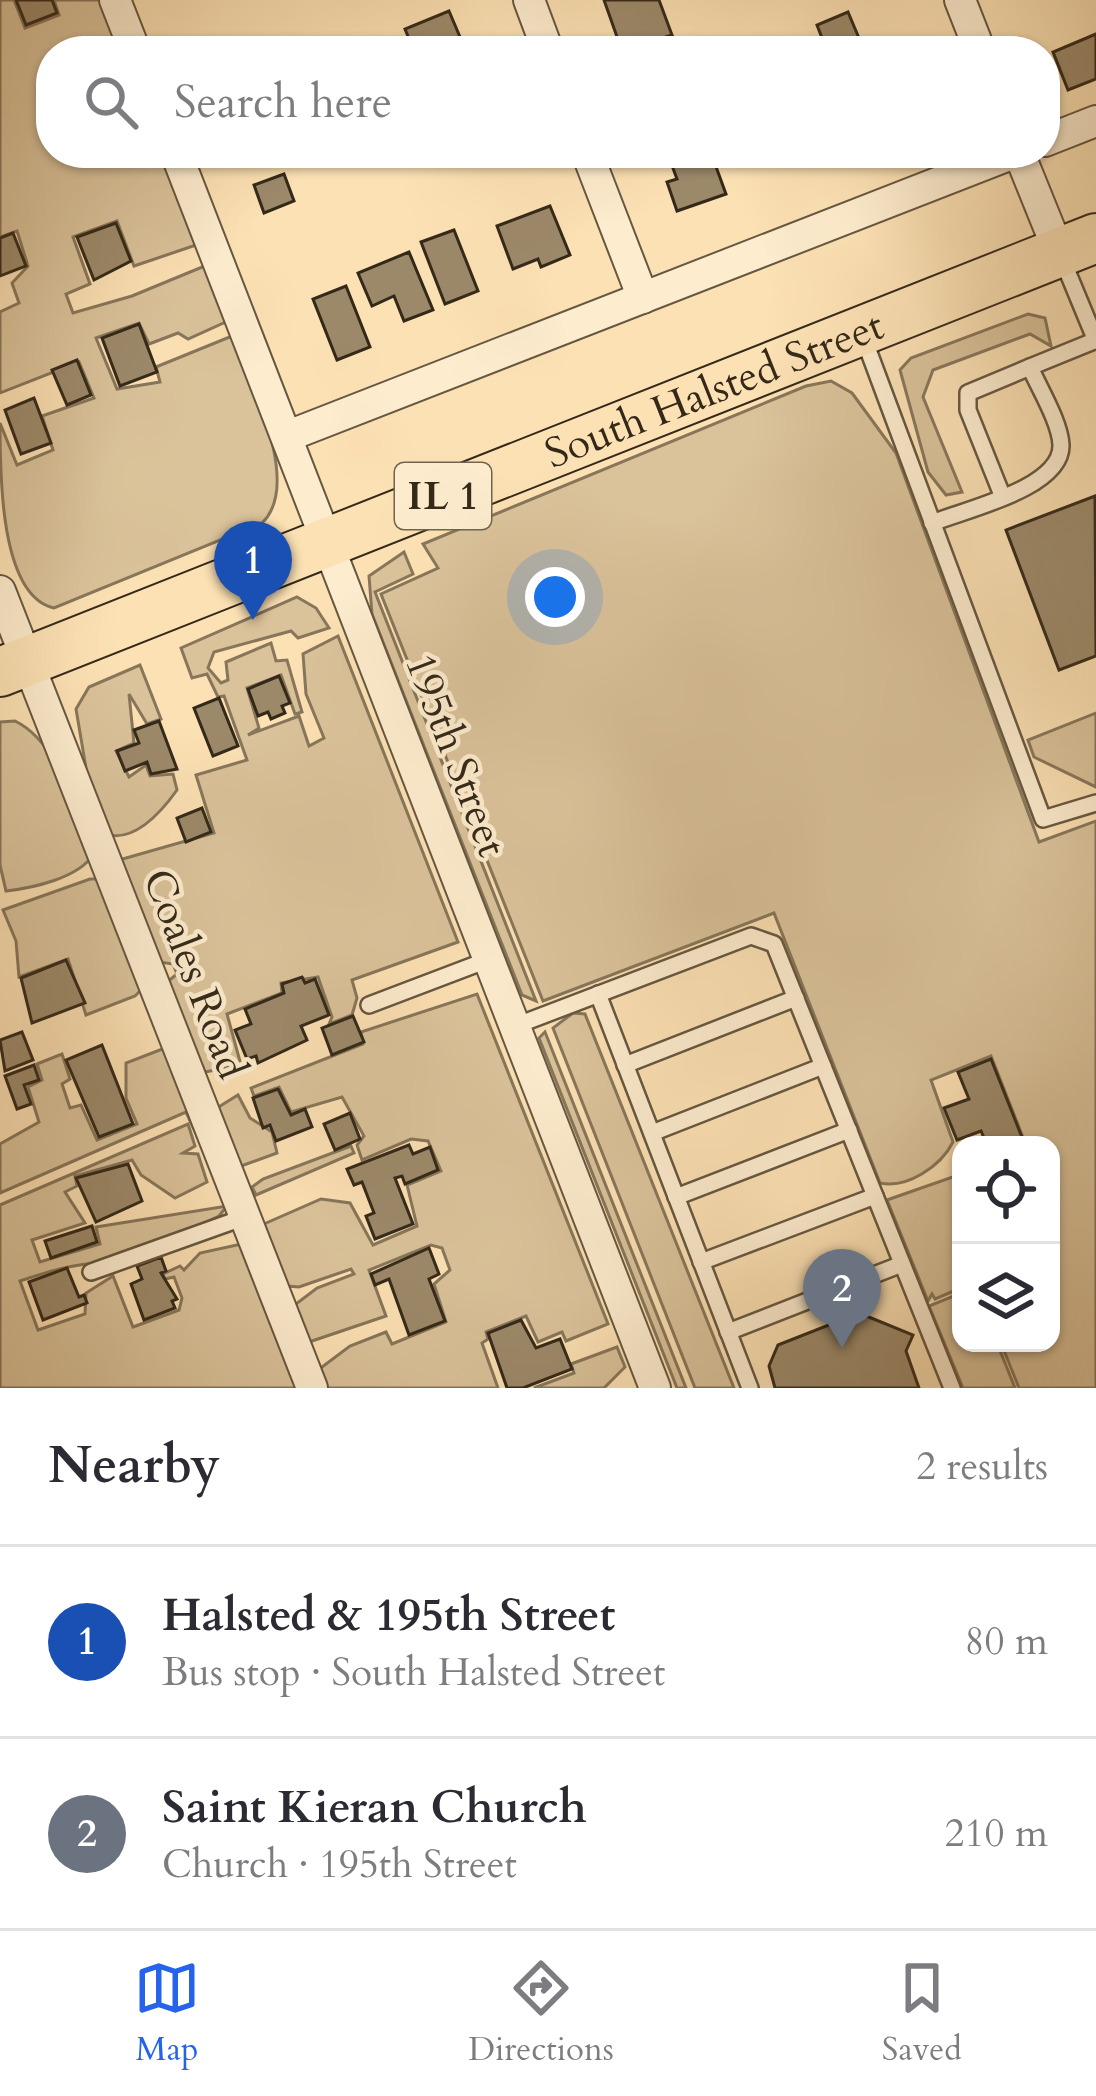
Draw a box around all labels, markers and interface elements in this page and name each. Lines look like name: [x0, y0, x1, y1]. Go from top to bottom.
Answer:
search box: [36, 36, 1060, 168]
icon: search: [78, 69, 144, 135]
text: Search here: [174, 72, 392, 133]
street label: South Halsted Street: [536, 297, 892, 482]
road number: IL 1: [395, 463, 491, 529]
pin: 1: [214, 521, 292, 620]
your location: [525, 567, 585, 627]
street label: 195th Street: [391, 645, 521, 865]
street label: Coales Road: [129, 861, 261, 1087]
map controls: [952, 1136, 1060, 1352]
button: locate: [952, 1136, 1060, 1244]
button: layers: [952, 1244, 1060, 1352]
pin: 2: [803, 1249, 881, 1348]
text: Nearby: [48, 1431, 220, 1501]
text: 2 results: [916, 1440, 1048, 1493]
text: Halsted & 195th Street: [162, 1585, 615, 1646]
text: 1: [77, 1615, 97, 1668]
text: 80 m: [965, 1615, 1048, 1668]
text: Bus stop · South Halsted Street: [162, 1646, 665, 1699]
text: Saint Kieran Church: [162, 1777, 587, 1838]
text: 2: [77, 1807, 97, 1860]
text: 210 m: [945, 1807, 1048, 1860]
text: Church · 195th Street: [162, 1838, 517, 1891]
tab: Map: [134, 1955, 200, 2072]
tab: Directions: [468, 1955, 614, 2072]
tab: Saved: [882, 1955, 962, 2072]

